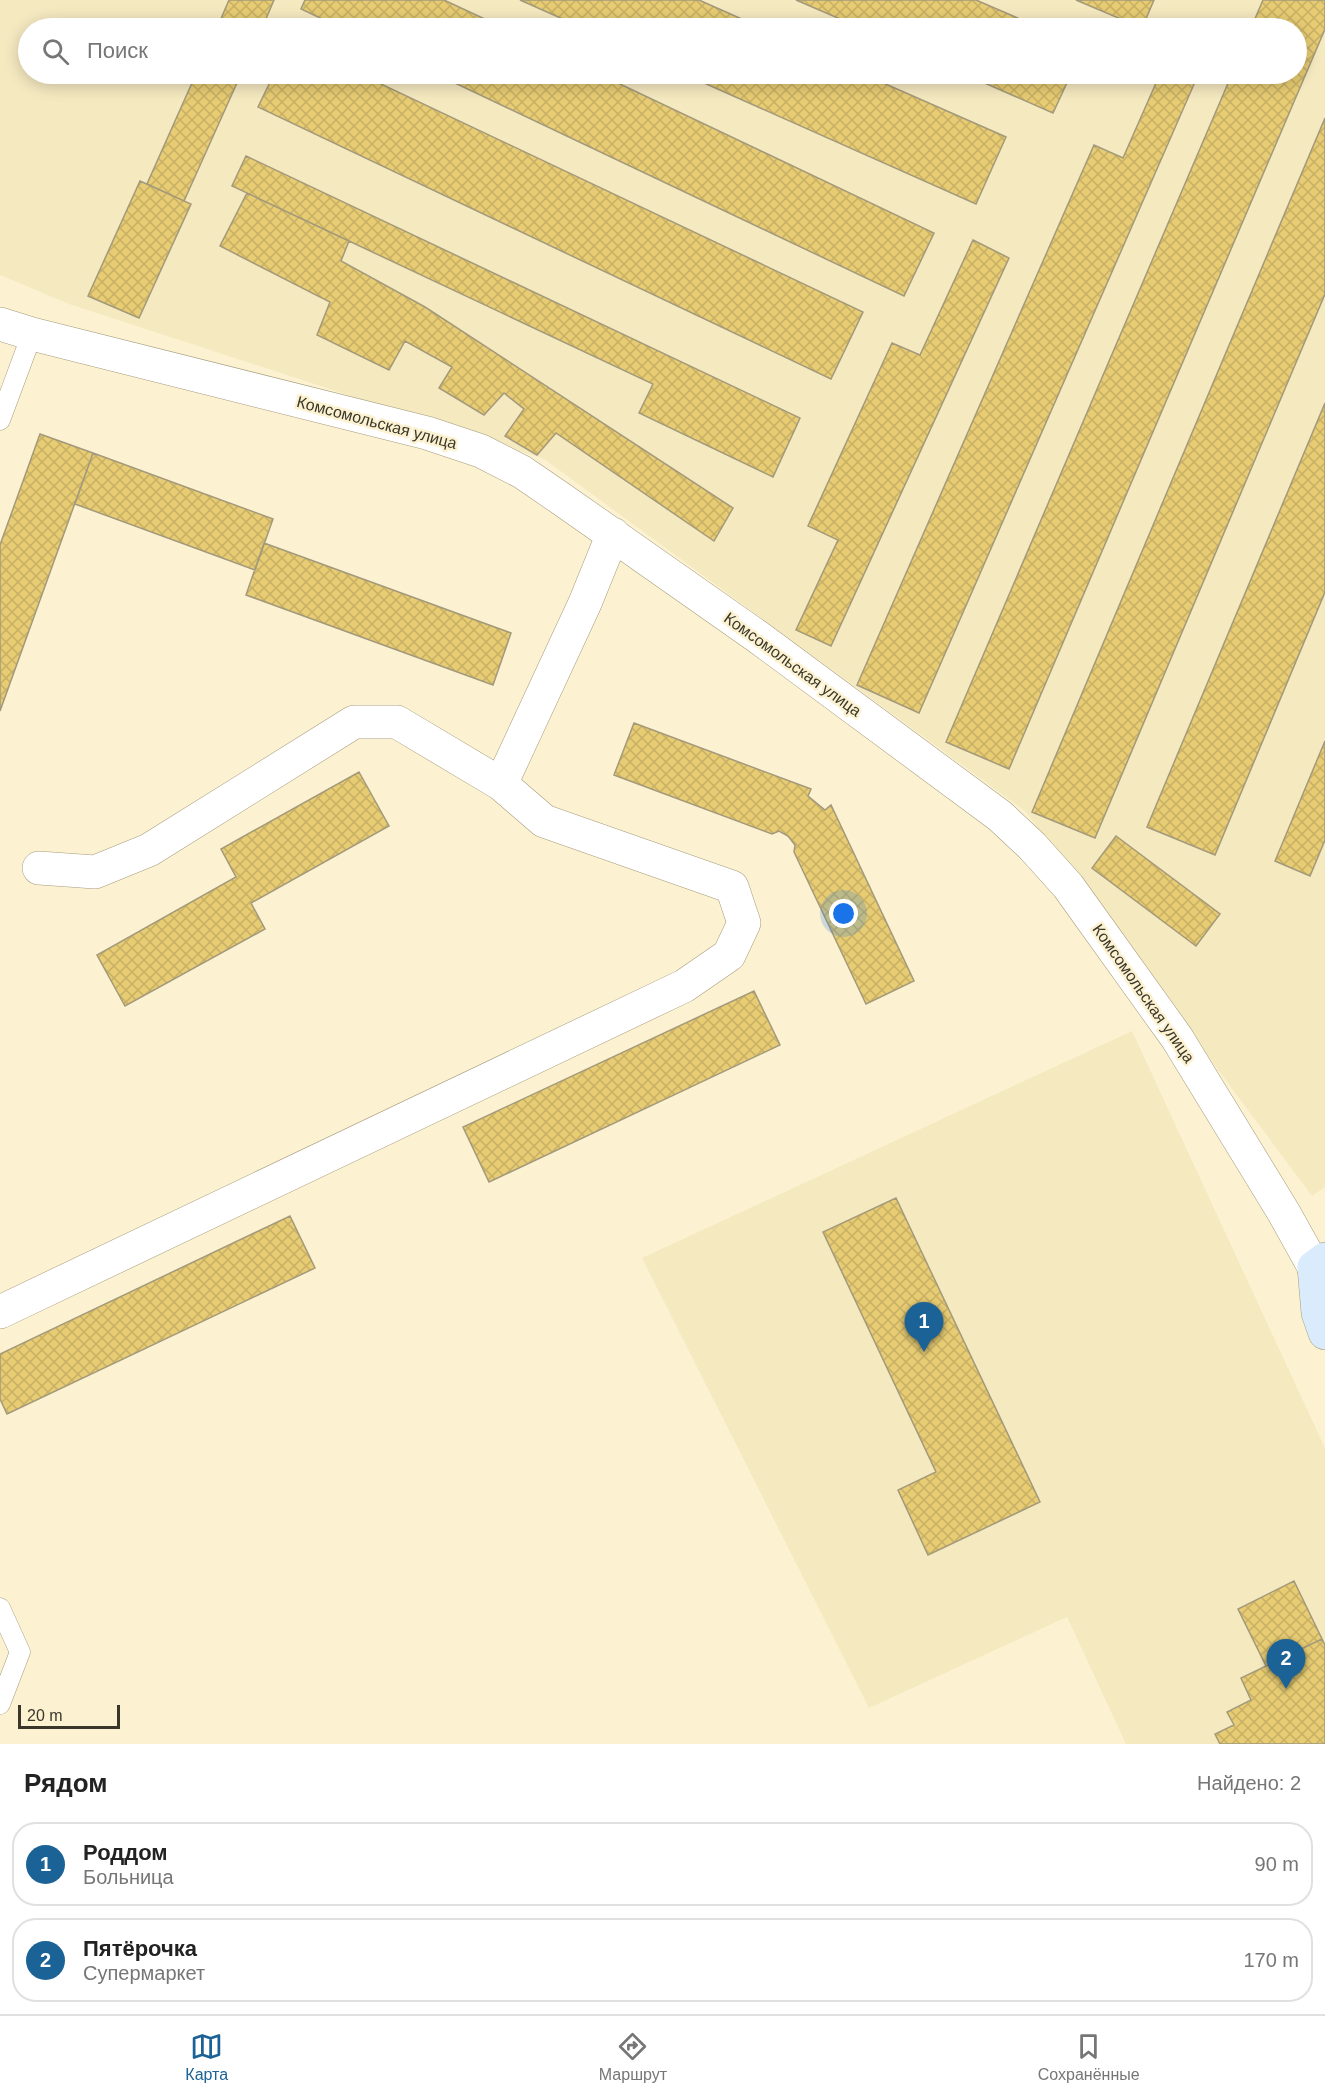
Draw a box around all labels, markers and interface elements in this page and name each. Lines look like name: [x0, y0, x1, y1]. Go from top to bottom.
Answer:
search box: [18, 18, 1307, 84]
icon: search: [39, 35, 72, 68]
text: Поиск: [87, 38, 148, 63]
street label: Комсомольская улица: [295, 393, 459, 452]
street label: Комсомольская улица: [721, 609, 864, 720]
your location: [829, 899, 858, 928]
street label: Комсомольская улица: [1089, 921, 1198, 1066]
pin: 1: [904, 1302, 944, 1352]
pin: 2: [1266, 1640, 1306, 1689]
scale bar: [18, 1702, 120, 1730]
text: 20 m: [27, 1707, 63, 1724]
text: Рядом: [24, 1768, 107, 1798]
text: Найдено: 2: [1197, 1772, 1301, 1794]
text: Роддом: [83, 1840, 168, 1865]
text: 1: [40, 1853, 51, 1875]
text: 90 m: [1255, 1853, 1299, 1875]
text: Больница: [83, 1866, 174, 1888]
text: Пятёрочка: [83, 1936, 197, 1961]
text: 2: [40, 1949, 51, 1971]
text: 170 m: [1243, 1949, 1299, 1971]
text: Супермаркет: [83, 1962, 205, 1984]
tab: Карта: [185, 2030, 228, 2084]
tab: Маршрут: [599, 2030, 667, 2084]
tab: Сохранённые: [1038, 2030, 1140, 2084]

